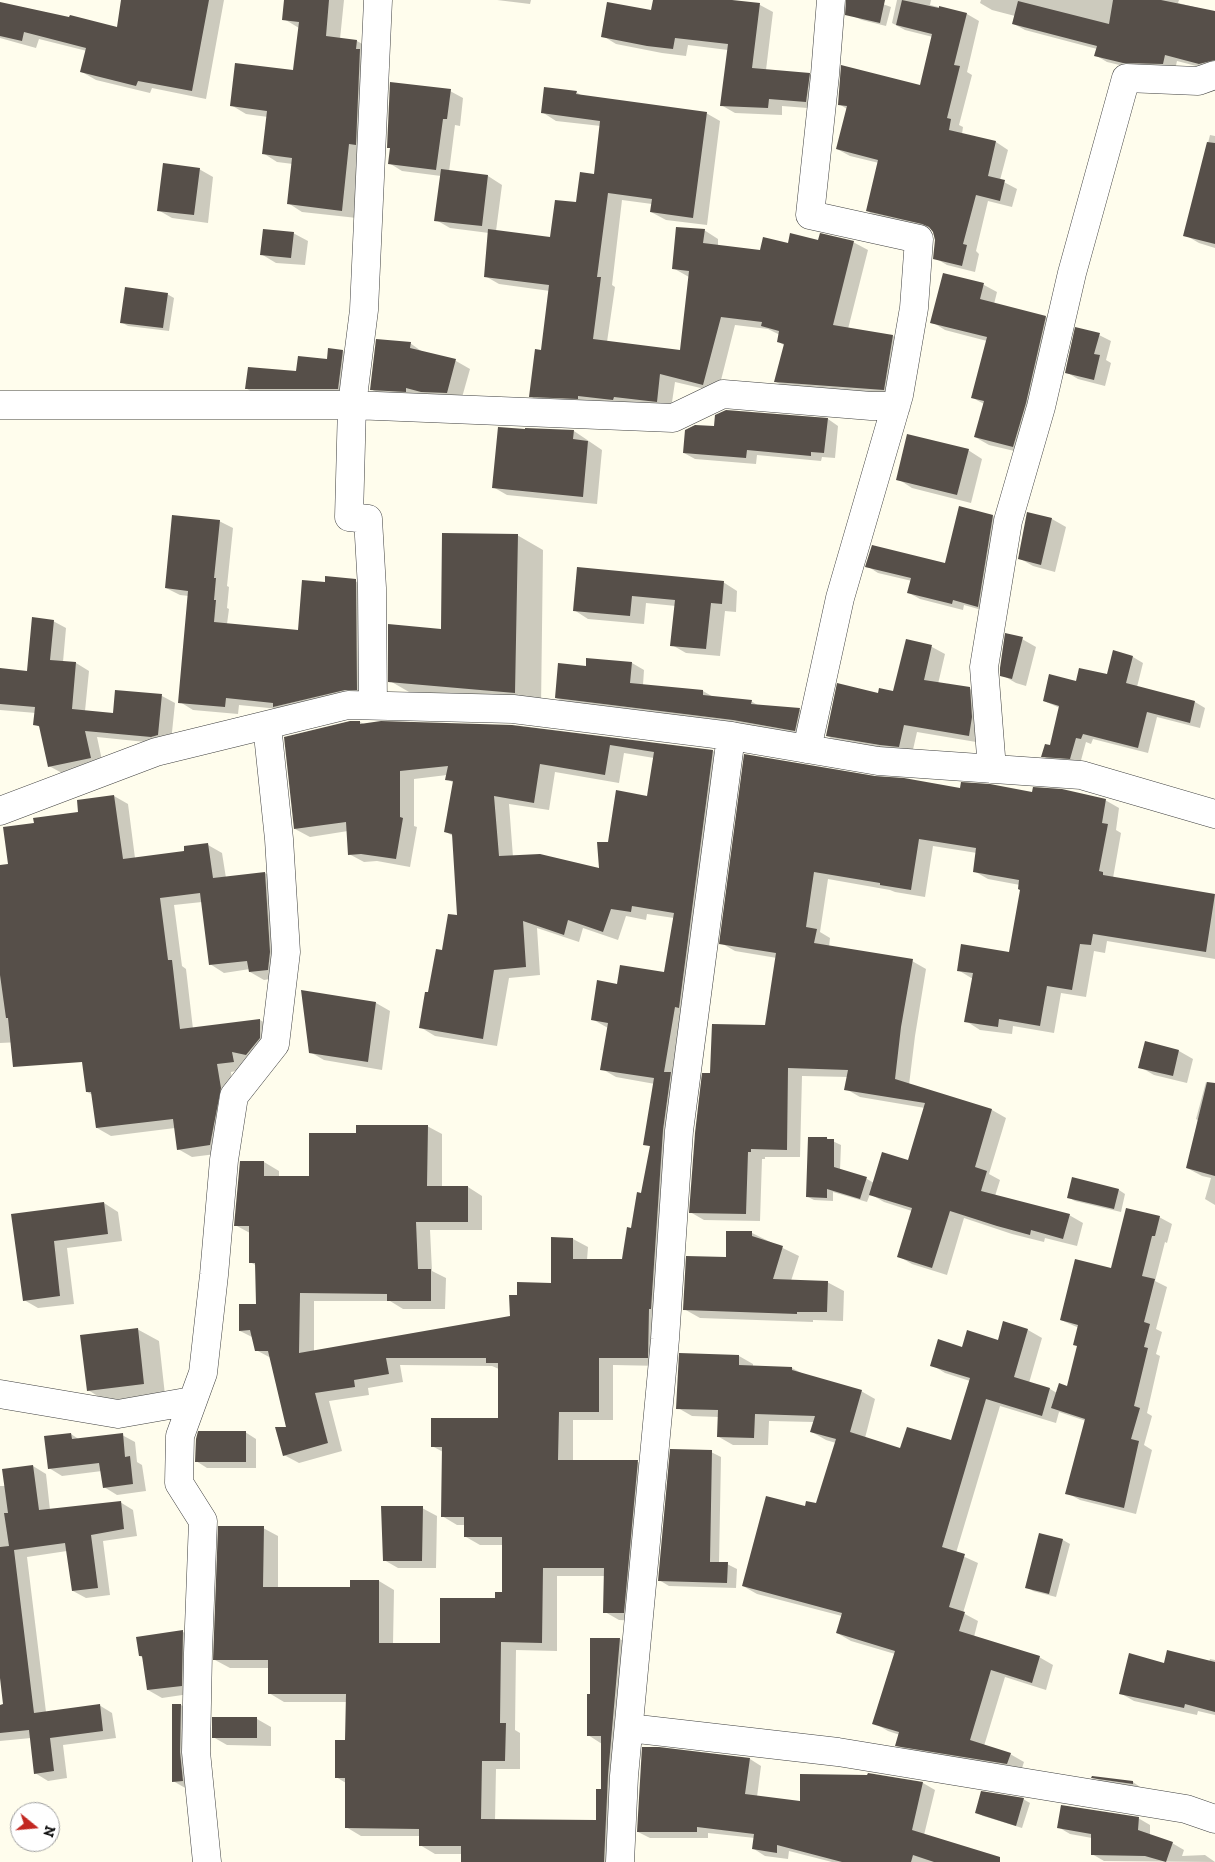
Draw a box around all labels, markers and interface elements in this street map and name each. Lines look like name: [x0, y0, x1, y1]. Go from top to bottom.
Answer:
north arrow: [10, 1802, 60, 1852]
text: N: [39, 1824, 59, 1839]

